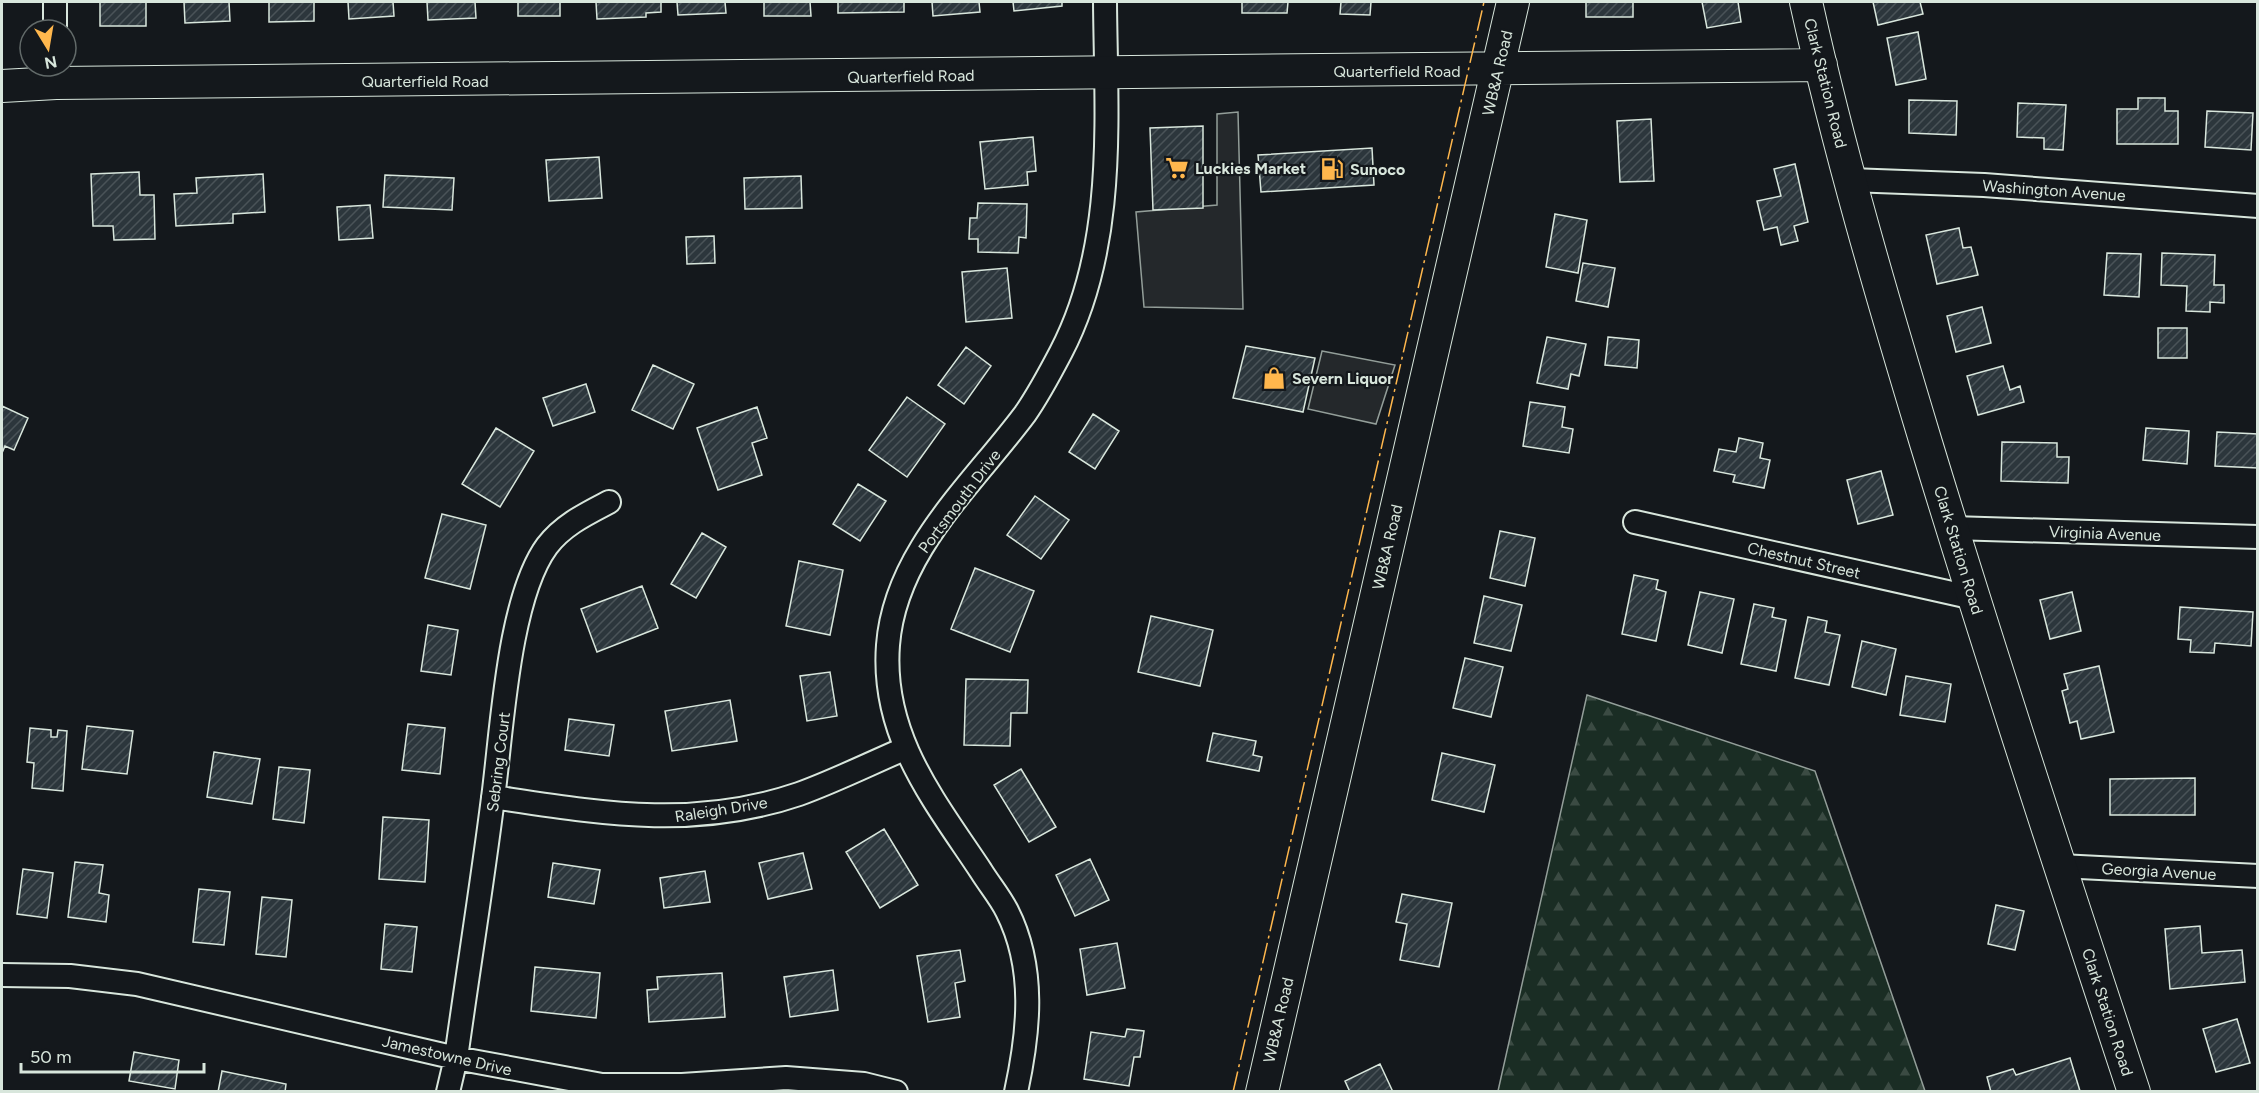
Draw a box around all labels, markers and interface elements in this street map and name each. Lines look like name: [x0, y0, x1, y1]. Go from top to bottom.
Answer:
street label: Clark Station Road: [1800, 16, 1851, 150]
north arrow: [18, 18, 78, 78]
street label: WB&A Road: [1478, 29, 1517, 118]
text: N: [43, 52, 59, 73]
street label: Quarterfield Road: [1333, 62, 1461, 81]
street label: Quarterfield Road: [847, 66, 975, 87]
street label: Quarterfield Road: [361, 72, 489, 91]
supermarket icon: Luckies Market: [1164, 155, 1190, 181]
fuel station icon: Sunoco: [1319, 156, 1345, 182]
place label: Luckies Market: [1195, 159, 1306, 178]
place label: Sunoco: [1350, 160, 1405, 179]
street label: Washington Avenue: [1982, 176, 2126, 205]
shop icon: Severn Liquor: [1261, 365, 1287, 391]
place label: Severn Liquor: [1292, 369, 1393, 388]
street label: Portsmouth Drive: [914, 445, 1005, 557]
street label: Clark Station Road: [1930, 484, 1987, 617]
street label: WB&A Road: [1368, 503, 1407, 592]
street label: Virginia Avenue: [2049, 522, 2162, 545]
street label: Chestnut Street: [1746, 538, 1862, 583]
street label: Sebring Court: [483, 711, 514, 813]
street label: Raleigh Drive: [673, 793, 769, 826]
street label: Georgia Avenue: [2101, 859, 2217, 884]
street label: Clark Station Road: [2078, 946, 2137, 1078]
street label: WB&A Road: [1259, 976, 1298, 1065]
street label: Jamestowne Drive: [380, 1031, 514, 1080]
scale bar: [21, 1036, 204, 1074]
text: 50 m: [30, 1046, 72, 1068]

